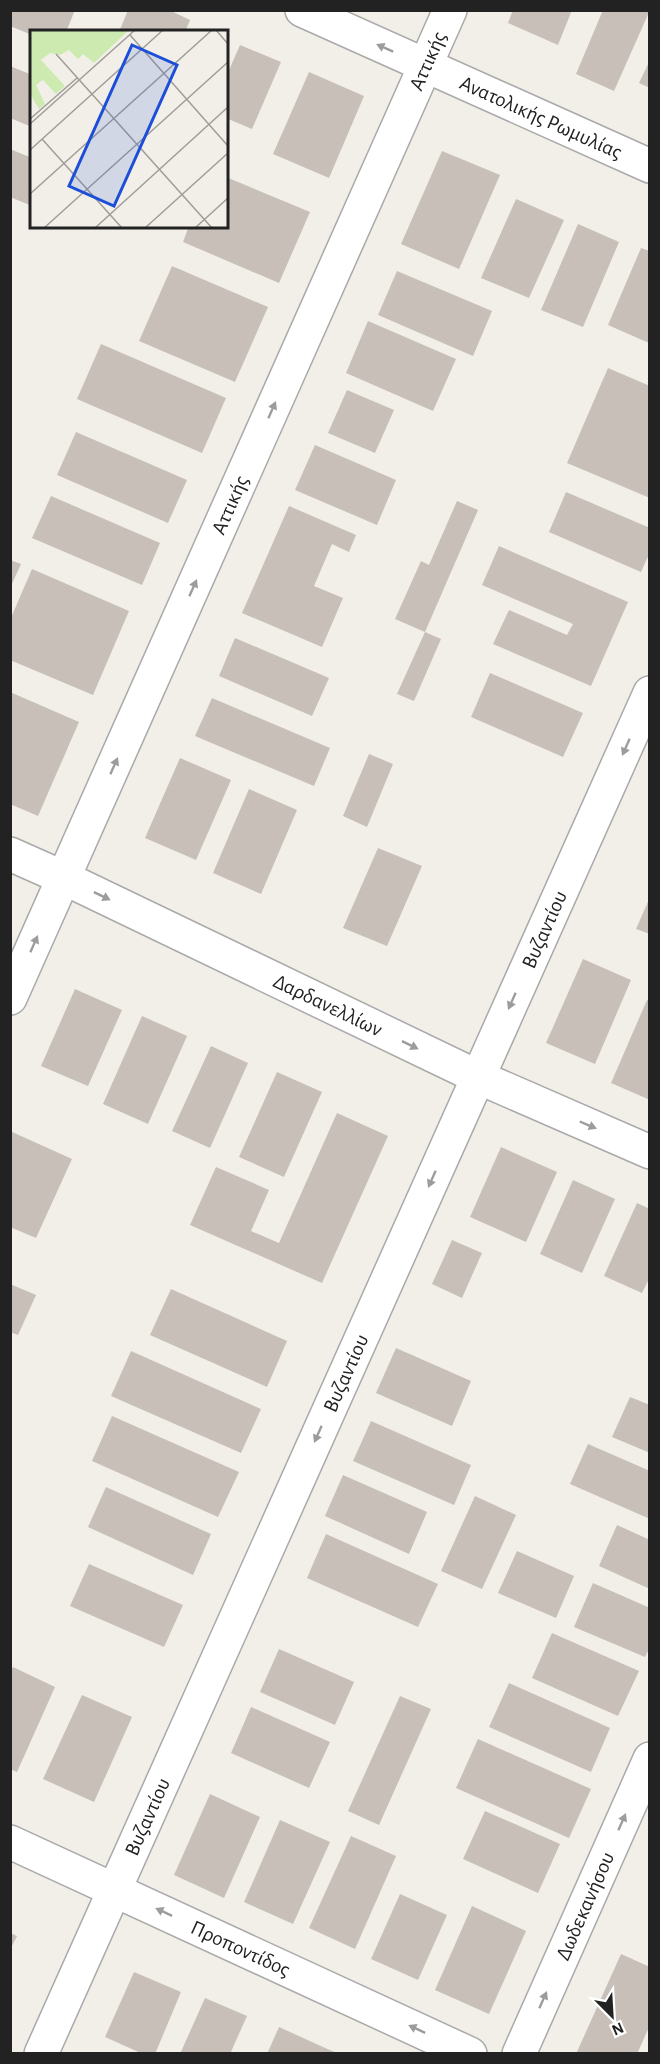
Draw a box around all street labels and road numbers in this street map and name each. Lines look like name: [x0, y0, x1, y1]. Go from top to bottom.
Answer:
street label: Αττικής: [406, 28, 450, 94]
street label: Ανατολικής Ρωμυλίας: [457, 72, 625, 163]
street label: Αττικής: [208, 472, 252, 537]
street label: Βυζαντίου: [518, 888, 571, 972]
street label: Δαρδανελλίων: [270, 970, 386, 1040]
street label: Βυζαντίου: [320, 1331, 373, 1415]
street label: Βυζαντίου: [121, 1775, 174, 1859]
street label: Δωδεκανήσου: [552, 1849, 618, 1963]
street label: Προποντίδος: [188, 1917, 293, 1981]

